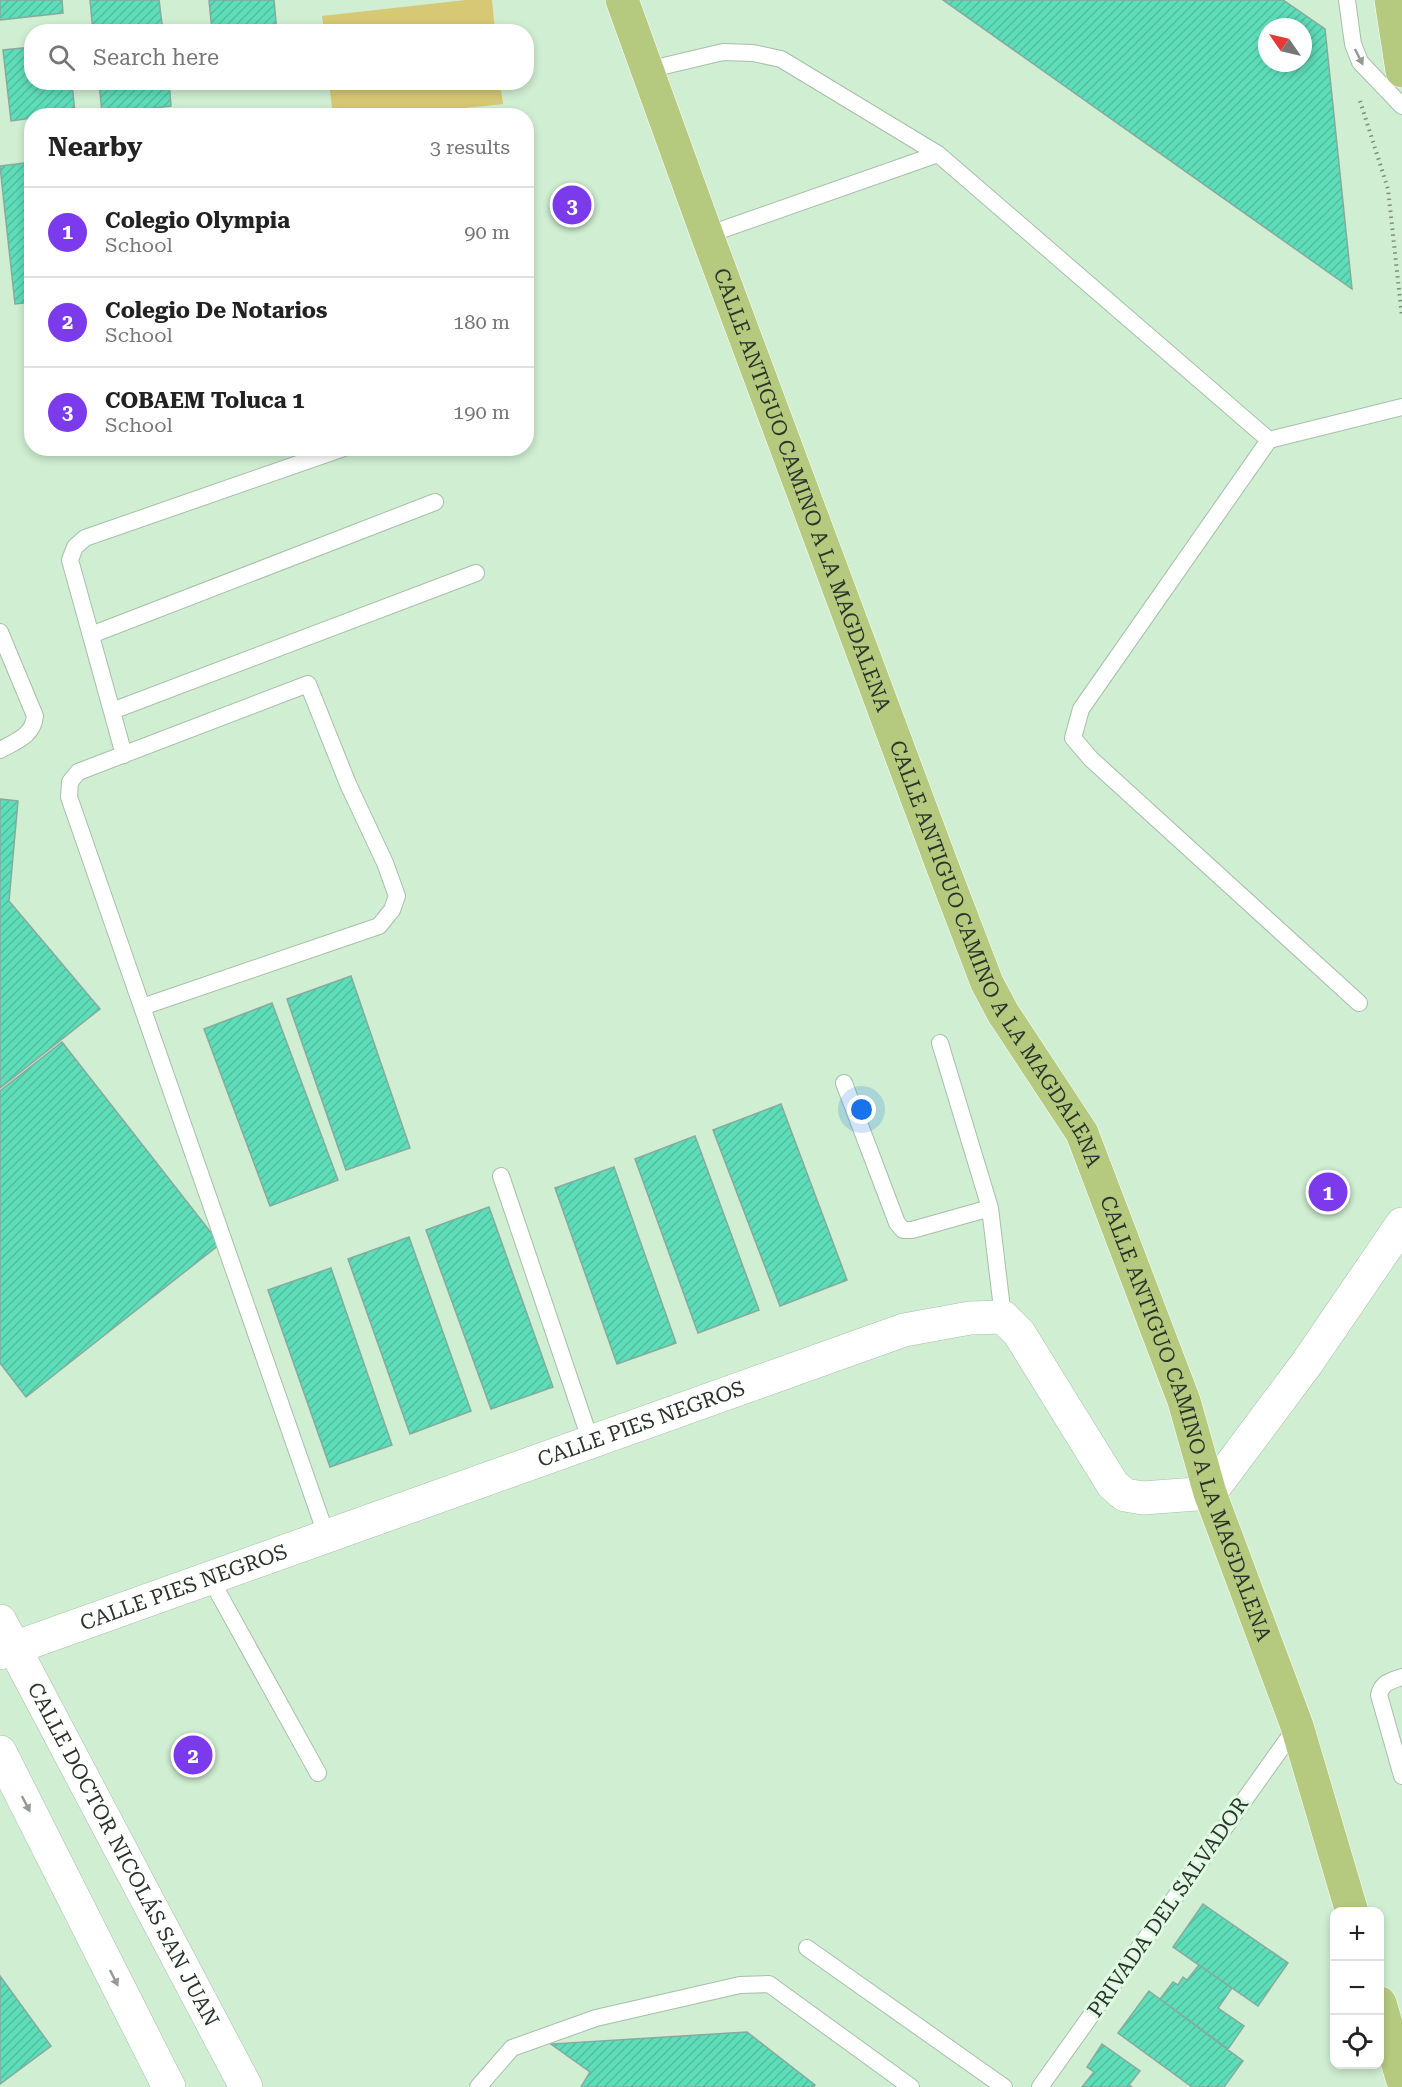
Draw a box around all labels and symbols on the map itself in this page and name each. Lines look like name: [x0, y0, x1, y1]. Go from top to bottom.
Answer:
north arrow: [1258, 18, 1312, 72]
one-way arrow: [1354, 48, 1364, 65]
pin: 3: [552, 182, 592, 228]
street label: CALLE ANTIGUO CAMINO A LA MAGDALENA: [708, 265, 896, 715]
street label: CALLE ANTIGUO CAMINO A LA MAGDALENA: [885, 737, 1106, 1171]
your location: [847, 1095, 876, 1124]
pin: 1: [1308, 1170, 1348, 1214]
street label: CALLE ANTIGUO CAMINO A LA MAGDALENA: [1095, 1192, 1276, 1645]
street label: CALLE PIES NEGROS: [534, 1376, 748, 1472]
street label: CALLE PIES NEGROS: [77, 1539, 290, 1635]
street label: CALLE DOCTOR NICOLÁS SAN JUAN: [23, 1678, 224, 2031]
pin: 2: [174, 1732, 212, 1778]
street label: PRIVADA DEL SALVADOR: [1083, 1792, 1253, 2022]
one-way arrow: [21, 1795, 31, 1813]
one-way arrow: [109, 1969, 119, 1987]

